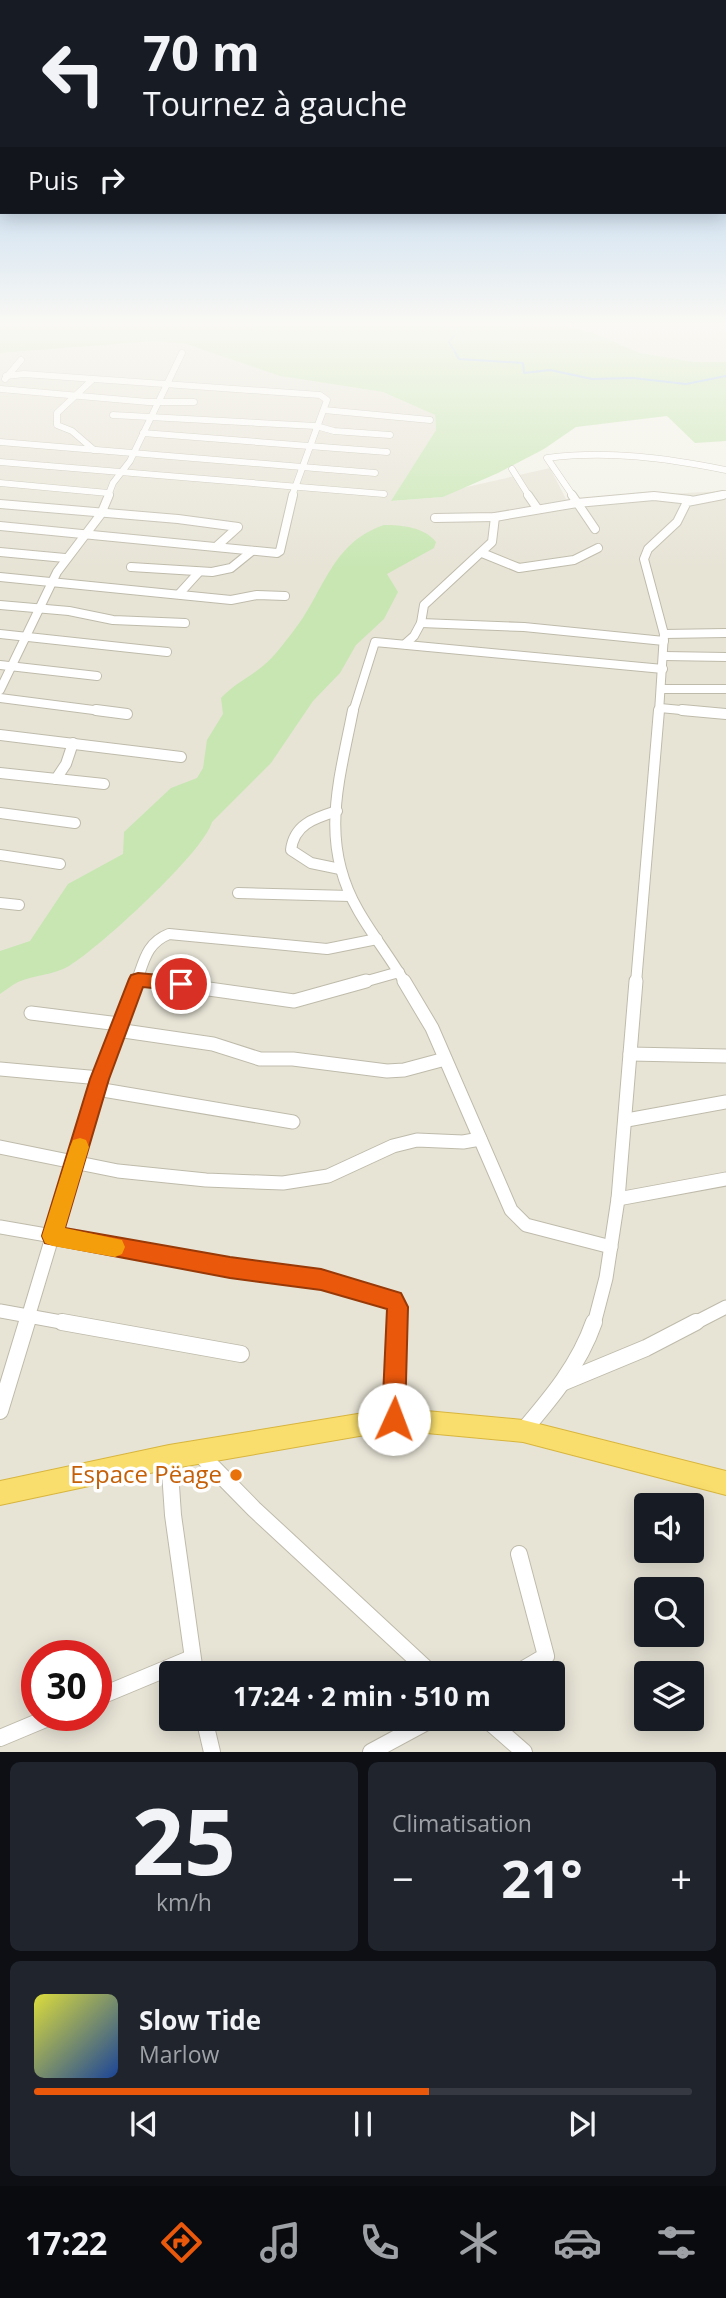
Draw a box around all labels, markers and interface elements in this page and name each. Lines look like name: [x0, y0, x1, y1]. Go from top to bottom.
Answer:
text: 70 m: [143, 19, 260, 85]
icon: left: [28, 28, 119, 119]
text: Tournez à gauche: [143, 82, 407, 125]
icon: right: [93, 161, 131, 199]
text: Puis: [28, 162, 79, 198]
pin: [151, 954, 211, 1014]
icon: arrive: [162, 965, 200, 1003]
position arrow: [357, 1382, 431, 1456]
place label: Espace Pëage: [70, 1457, 222, 1490]
marker: Espace Pëage: [228, 1467, 244, 1483]
map controls: [634, 1493, 704, 1731]
button: sound: [634, 1493, 704, 1563]
button: search: [634, 1577, 704, 1647]
speed limit sign: 30: [21, 1640, 112, 1731]
button: layers: [634, 1661, 704, 1731]
text: 17:24 · 2 min · 510 m: [233, 1678, 491, 1714]
text: 25: [132, 1778, 236, 1902]
text: Climatisation: [392, 1807, 532, 1839]
text: 21°: [501, 1842, 583, 1913]
text: −: [392, 1852, 414, 1904]
text: +: [670, 1852, 692, 1904]
text: km/h: [156, 1886, 212, 1918]
text: Slow Tide: [139, 2002, 261, 2038]
text: Marlow: [139, 2038, 219, 2070]
icon: previous: [125, 2105, 163, 2143]
icon: pause: [344, 2105, 382, 2143]
icon: next: [563, 2105, 601, 2143]
icon: directions: [157, 2218, 206, 2267]
icon: music: [256, 2218, 305, 2267]
icon: phone: [355, 2218, 404, 2267]
icon: climate: [454, 2218, 503, 2267]
icon: car: [553, 2218, 602, 2267]
icon: filters: [652, 2218, 701, 2267]
text: 17:22: [25, 2221, 107, 2264]

